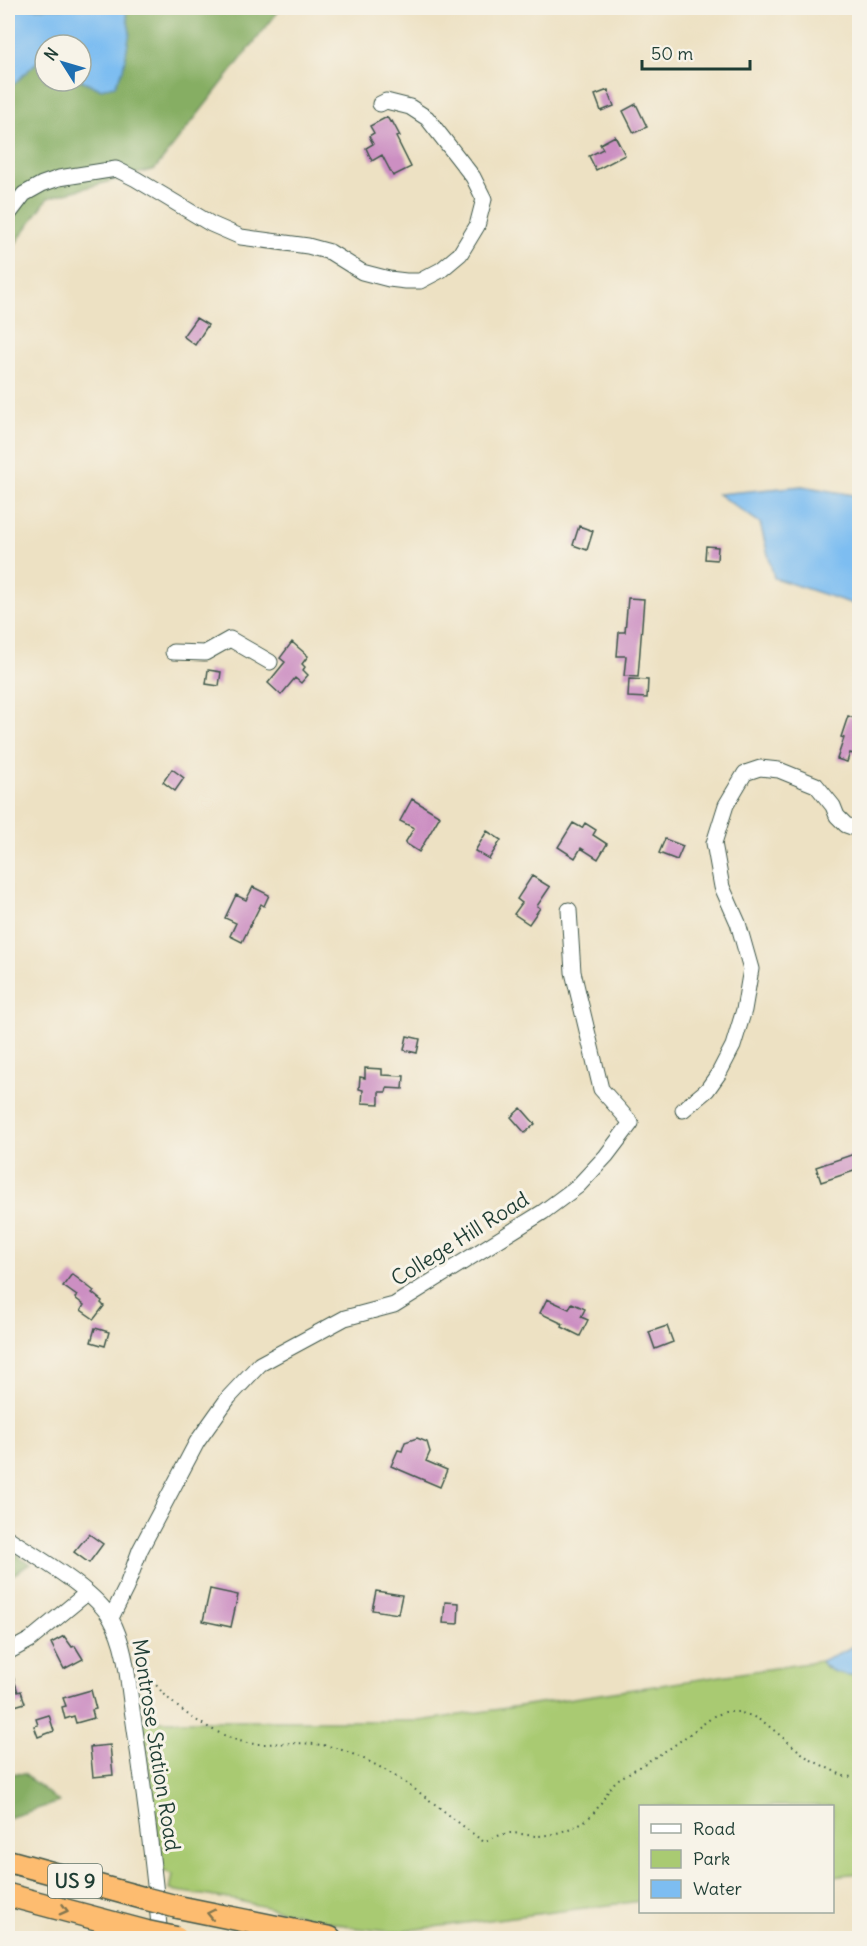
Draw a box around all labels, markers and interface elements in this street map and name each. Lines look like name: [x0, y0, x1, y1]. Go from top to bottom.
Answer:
north arrow: [33, 33, 93, 93]
scale bar: [642, 33, 750, 71]
text: 50 m: [651, 42, 693, 65]
text: N: [40, 44, 62, 64]
street label: College Hill Road: [386, 1185, 534, 1292]
street label: Montrose Station Road: [126, 1637, 187, 1853]
legend: [639, 1805, 834, 1913]
text: Road: [693, 1817, 736, 1840]
text: Park: [693, 1847, 730, 1870]
road number: US 9: [48, 1864, 102, 1898]
text: Water: [693, 1877, 743, 1900]
one-way arrow: [59, 1903, 69, 1916]
one-way arrow: [206, 1908, 216, 1921]

